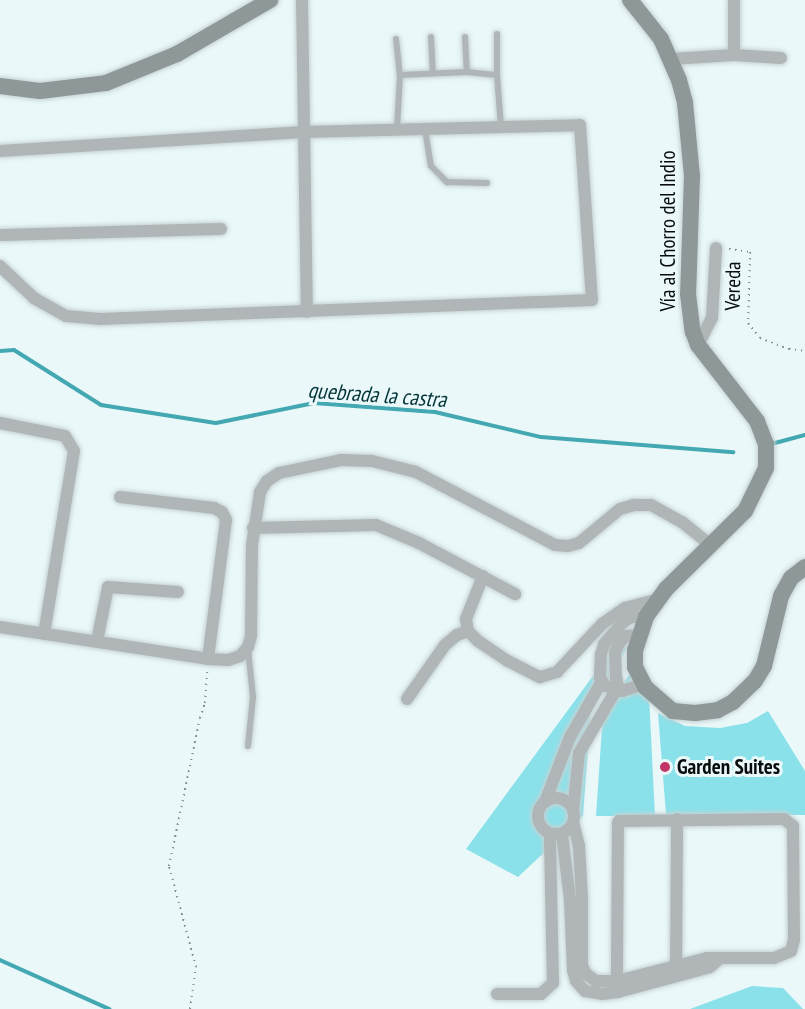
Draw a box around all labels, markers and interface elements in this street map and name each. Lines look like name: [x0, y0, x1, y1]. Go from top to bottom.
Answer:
street label: Vía al Chorro del Indio: [655, 150, 681, 312]
street label: Vereda: [720, 261, 746, 311]
water label: quebrada la castra: [307, 377, 447, 413]
place label: Garden Suites: [677, 754, 780, 780]
marker: Garden Suites: [658, 760, 672, 774]

